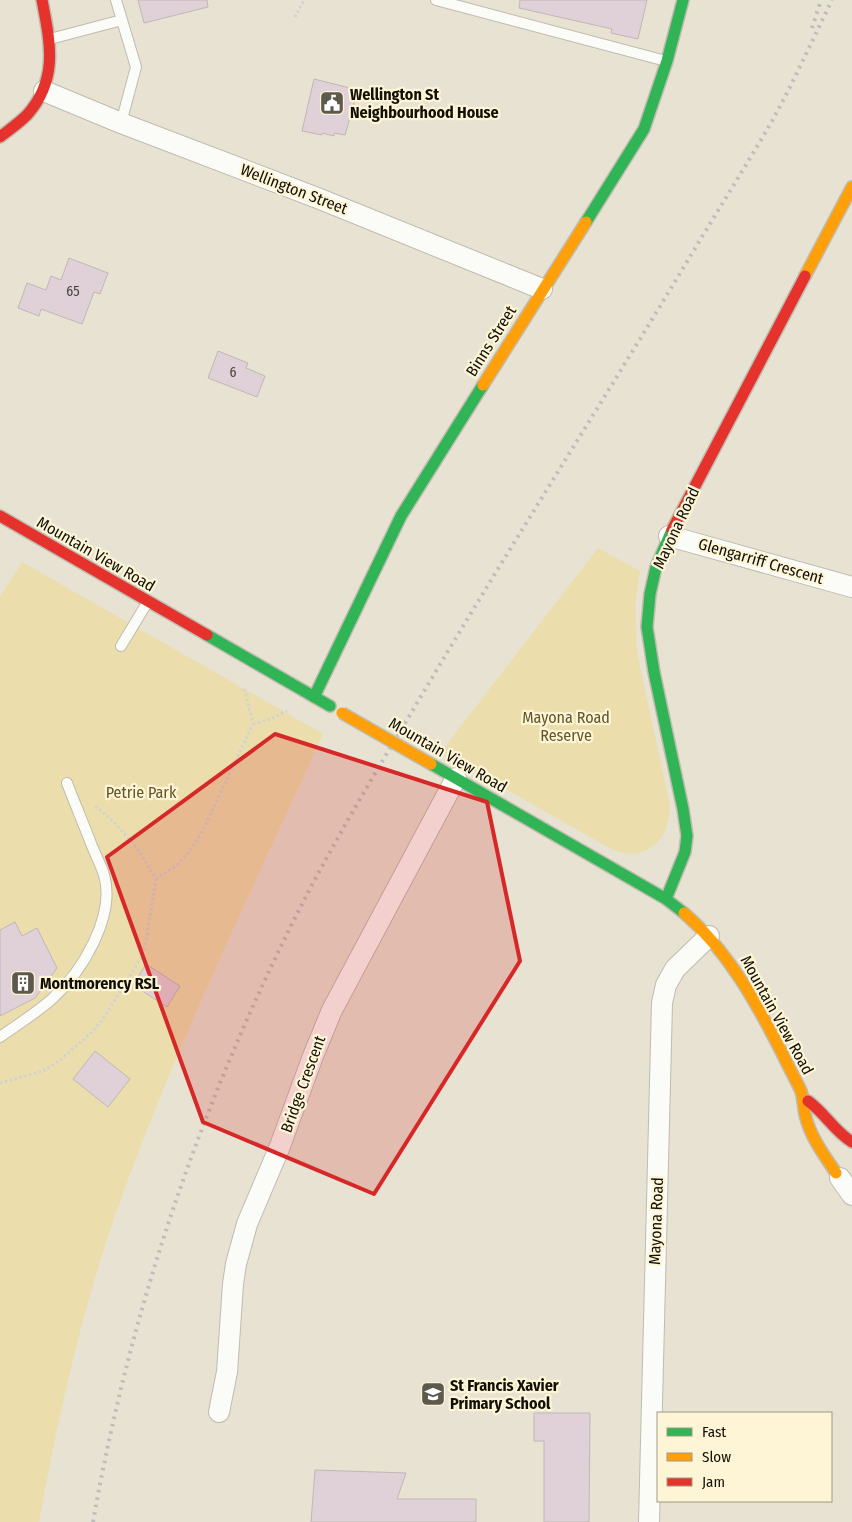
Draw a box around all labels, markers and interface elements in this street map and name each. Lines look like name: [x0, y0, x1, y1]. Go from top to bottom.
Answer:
place label: Wellington St Neighbourhood House: [350, 85, 499, 122]
public building icon: Wellington St Neighbourhood House: [319, 90, 345, 116]
street label: Wellington Street: [238, 160, 351, 218]
house number: 65: [66, 283, 80, 300]
street label: Binns Street: [462, 302, 521, 380]
house number: 6: [230, 364, 237, 381]
street label: Mayona Road: [649, 484, 703, 572]
street label: Mountain View Road: [34, 512, 158, 596]
street label: Glengarriff Crescent: [696, 534, 827, 588]
park label: Mayona Road Reserve: [522, 708, 610, 745]
street label: Mountain View Road: [386, 713, 510, 797]
park label: Petrie Park: [106, 783, 177, 802]
street label: Mountain View Road: [736, 952, 818, 1078]
building icon: Montmorency RSL: [10, 970, 36, 996]
place label: Montmorency RSL: [40, 974, 160, 993]
street label: Bridge Crescent: [277, 1032, 330, 1135]
street label: Mayona Road: [645, 1177, 667, 1265]
place label: St Francis Xavier Primary School: [450, 1376, 559, 1413]
school or university icon: St Francis Xavier Primary School: [420, 1381, 446, 1407]
legend: [657, 1412, 832, 1502]
text: Fast: [702, 1423, 726, 1441]
text: Slow: [702, 1448, 731, 1466]
text: Jam: [702, 1473, 725, 1491]

